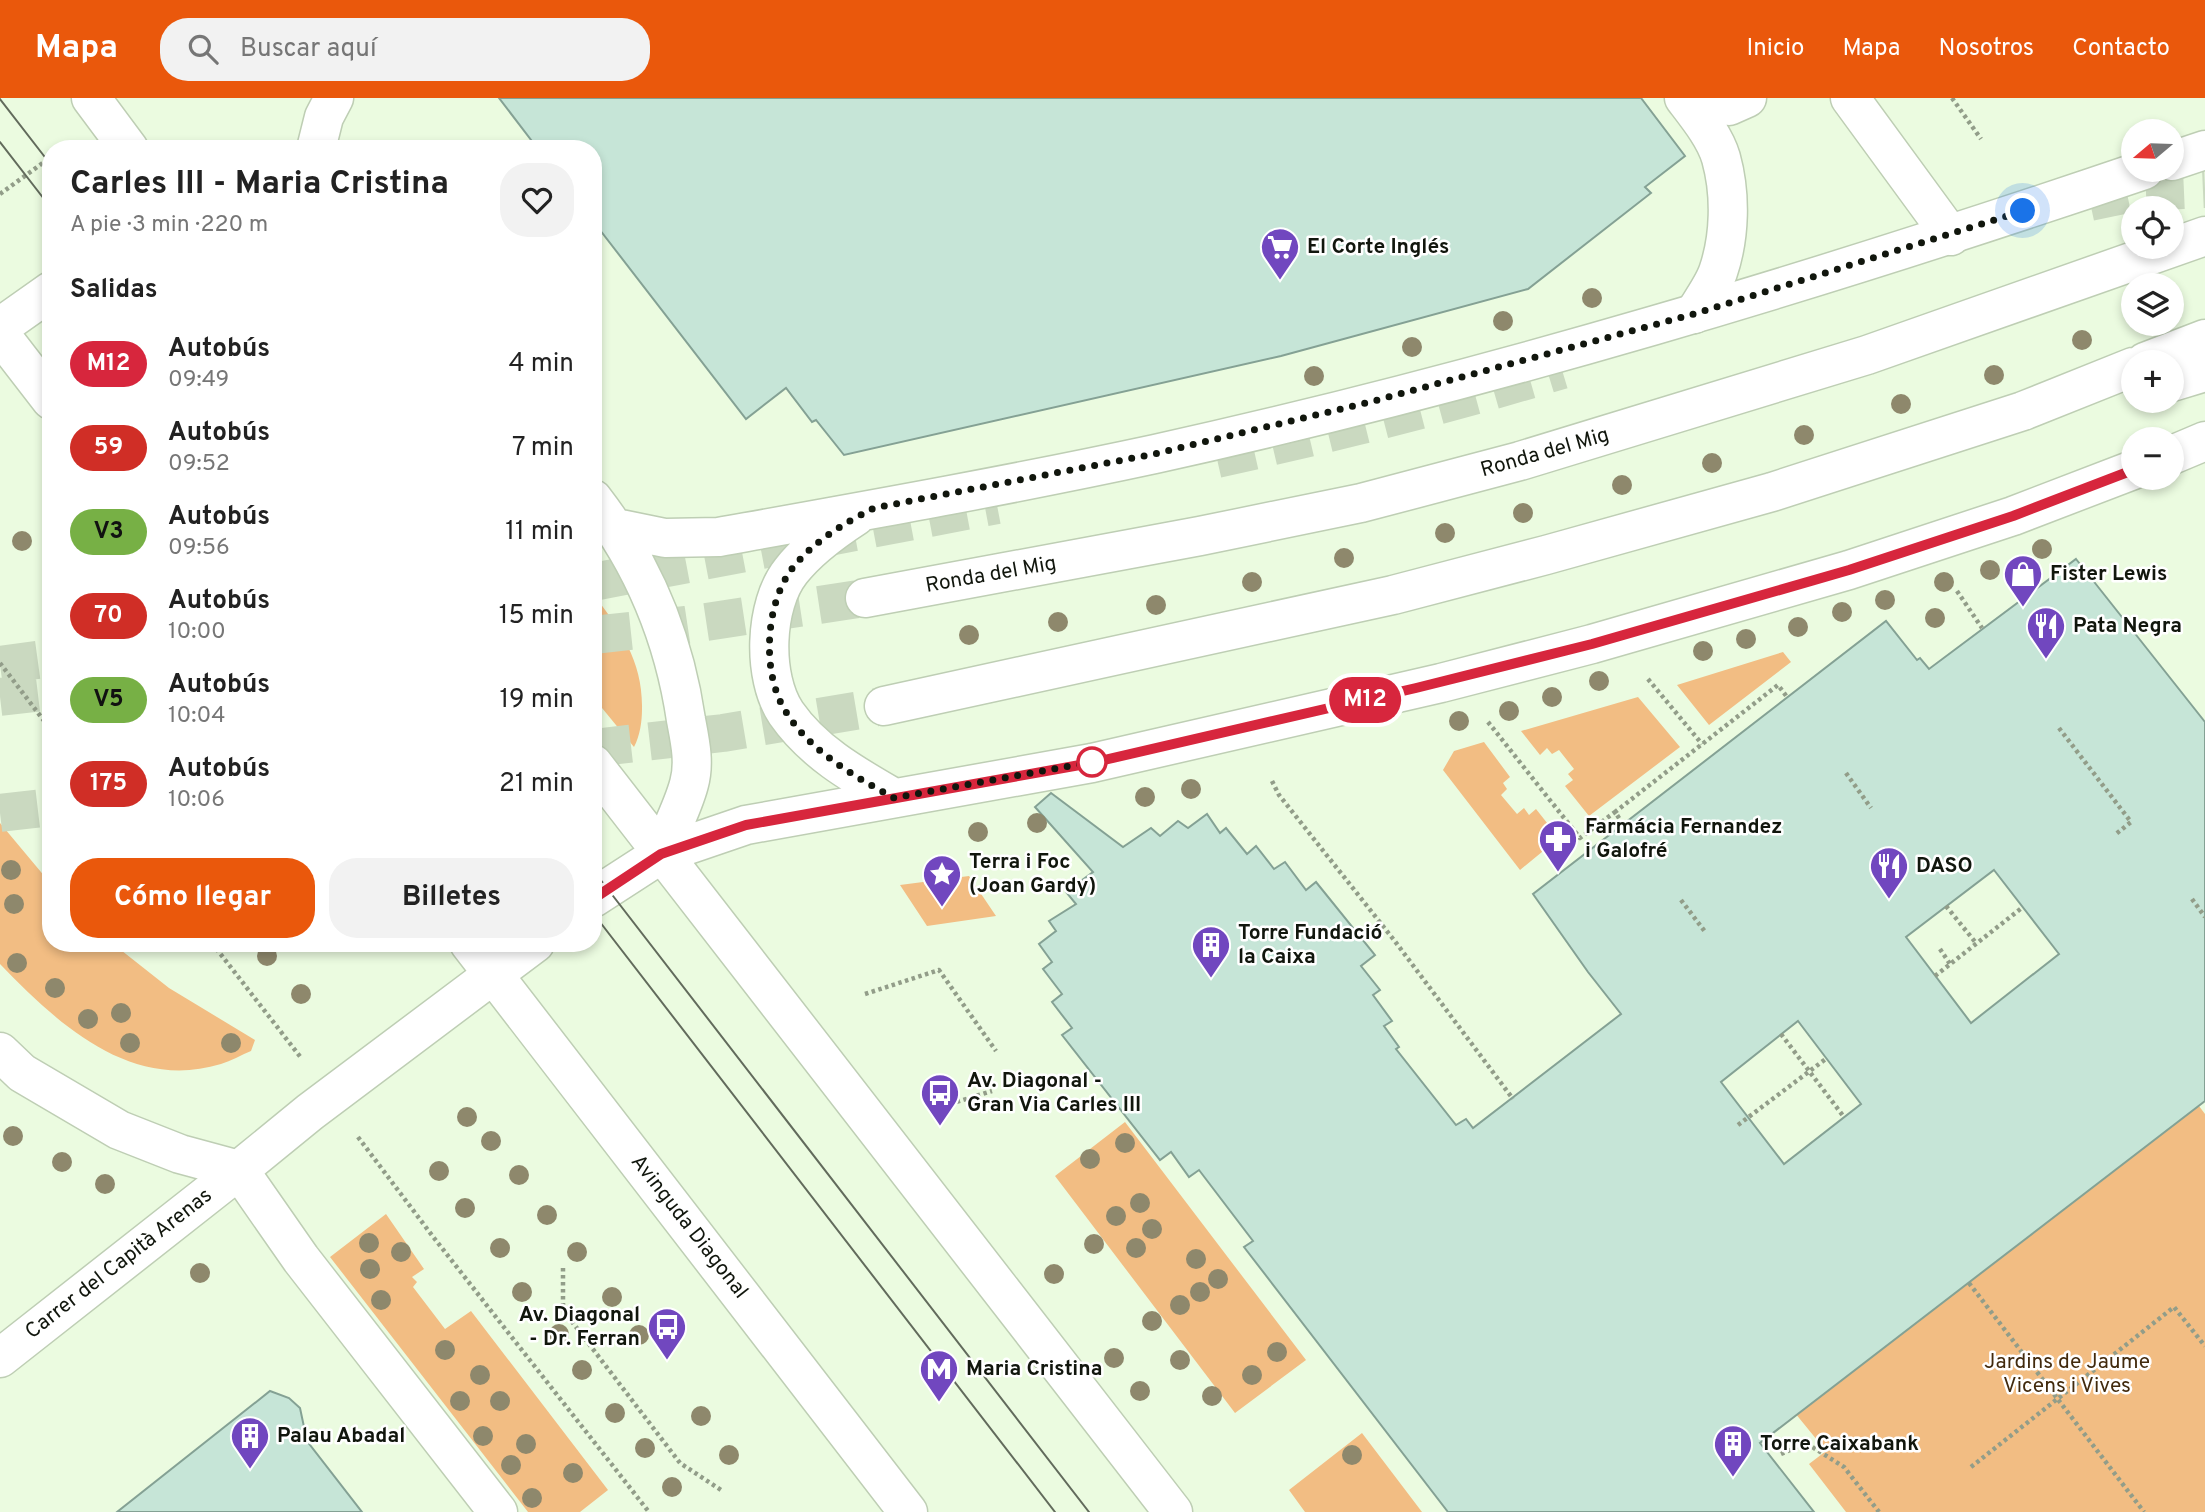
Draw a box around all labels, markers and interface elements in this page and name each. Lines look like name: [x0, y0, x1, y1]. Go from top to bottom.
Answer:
search box: [160, 18, 650, 81]
text: Mapa: [35, 28, 118, 70]
icon: search: [184, 30, 222, 68]
text: Buscar aquí: [240, 33, 377, 66]
text: Inicio: [1747, 34, 1804, 64]
text: Mapa: [1842, 34, 1901, 64]
text: Nosotros: [1939, 34, 2034, 64]
text: Contacto: [2072, 34, 2170, 64]
north arrow: [2121, 119, 2184, 182]
map controls: [2121, 119, 2184, 490]
button: heart: [500, 163, 574, 237]
text: Carles III - Maria Cristina: [70, 164, 449, 206]
your location: [2005, 193, 2040, 228]
button: locate: [2121, 196, 2184, 259]
text: A pie · 3 min · 220 m: [70, 211, 268, 240]
supermarket icon: El Corte Inglés: [1259, 226, 1301, 281]
place label: El Corte Inglés: [1307, 234, 1449, 261]
button: layers: [2121, 273, 2184, 336]
text: Salidas: [70, 274, 158, 307]
text: Autobús: [168, 333, 270, 366]
text: 4 min: [508, 348, 574, 381]
text: M12: [87, 349, 130, 379]
button: +: [2121, 350, 2184, 413]
text: 09:49: [168, 366, 229, 395]
text: Autobús: [168, 417, 270, 450]
street label: Ronda del Mig: [1478, 422, 1612, 484]
button: −: [2121, 427, 2184, 490]
text: 7 min: [512, 432, 574, 465]
text: 59: [94, 433, 123, 463]
text: 09:52: [168, 450, 230, 479]
text: Autobús: [168, 501, 270, 534]
text: 11 min: [505, 516, 574, 549]
text: V3: [93, 517, 124, 547]
text: 09:56: [168, 534, 230, 563]
street label: Ronda del Mig: [923, 550, 1059, 600]
shop icon: Fister Lewis: [2002, 553, 2044, 608]
place label: Fister Lewis: [2050, 561, 2167, 588]
text: Autobús: [168, 585, 270, 618]
text: 15 min: [499, 600, 574, 633]
text: 70: [94, 601, 123, 631]
restaurant icon: Pata Negra: [2025, 605, 2067, 660]
place label: Pata Negra: [2073, 613, 2182, 640]
text: 10:00: [168, 618, 226, 647]
text: Autobús: [168, 669, 270, 702]
line badge: M12: [1325, 677, 1405, 723]
text: 19 min: [499, 684, 574, 717]
text: V5: [93, 685, 124, 715]
text: M12: [1343, 685, 1387, 715]
text: 10:04: [168, 702, 226, 731]
unlabelled marker: [1077, 747, 1107, 777]
text: Autobús: [168, 753, 270, 786]
text: 21 min: [499, 768, 574, 801]
text: 175: [90, 769, 127, 799]
text: 10:06: [168, 786, 225, 815]
place label: Farmácia Fernandez i Galofré: [1585, 814, 1783, 865]
pharmacy icon: Farmácia Fernandez i Galofré: [1537, 818, 1579, 873]
restaurant icon: DASO: [1868, 845, 1910, 900]
place label: Terra i Foc (Joan Gardy): [969, 849, 1096, 900]
place icon: Terra i Foc (Joan Gardy): [921, 853, 963, 908]
place label: DASO: [1916, 853, 1973, 880]
button: Cómo llegar: [70, 858, 315, 938]
button: Billetes: [329, 858, 574, 938]
place label: Torre Fundació la Caixa: [1238, 920, 1382, 971]
building icon: Torre Fundació la Caixa: [1190, 924, 1232, 979]
place label: Av. Diagonal - Gran Via Carles III: [967, 1068, 1141, 1119]
bus stop icon: Av. Diagonal - Gran Via Carles III: [919, 1072, 961, 1127]
street label: Avinguda Diagonal: [624, 1150, 754, 1304]
street label: Carrer del Capità Arenas: [20, 1183, 218, 1345]
place label: Av. Diagonal - Dr. Ferran: [519, 1302, 640, 1353]
bus stop icon: Av. Diagonal - Dr. Ferran: [646, 1306, 688, 1361]
metro station icon: Maria Cristina: [918, 1348, 960, 1403]
park label: Jardins de Jaume Vicens i Vives: [1984, 1349, 2150, 1400]
place label: Maria Cristina: [966, 1356, 1102, 1383]
building icon: Palau Abadal: [229, 1415, 271, 1470]
place label: Palau Abadal: [277, 1423, 405, 1450]
building icon: Torre Caixabank: [1712, 1423, 1754, 1478]
place label: Torre Caixabank: [1760, 1431, 1919, 1458]

